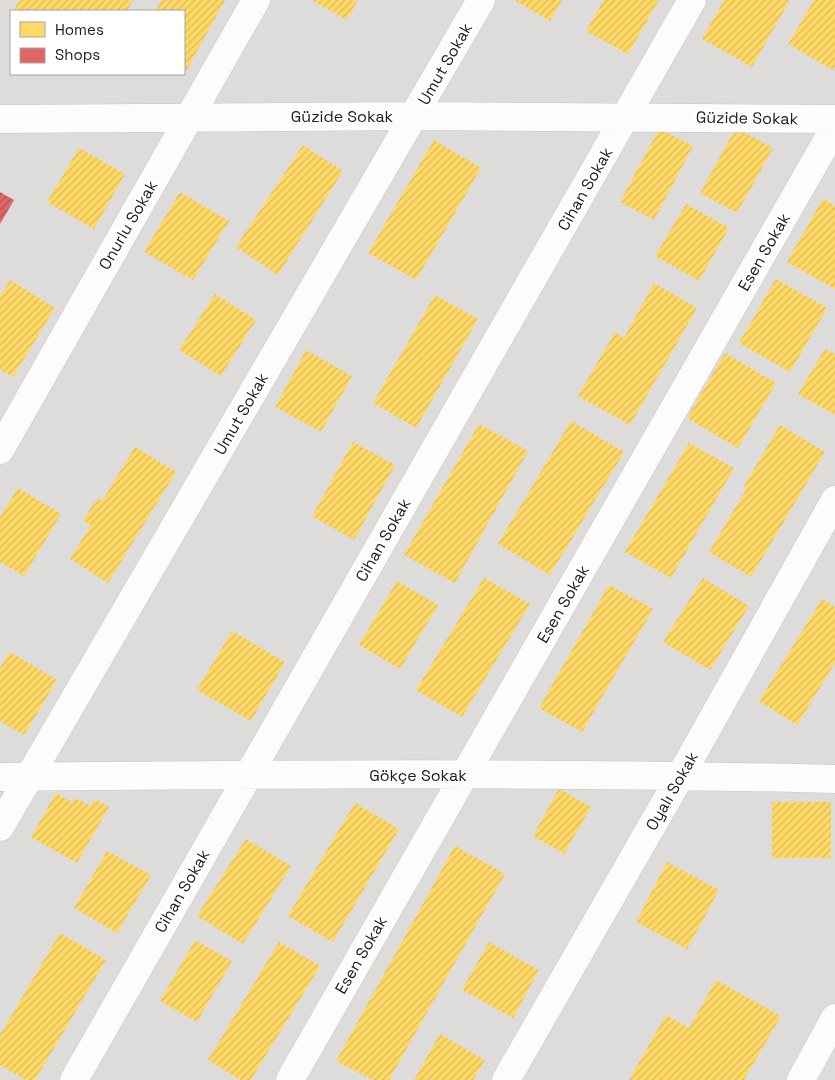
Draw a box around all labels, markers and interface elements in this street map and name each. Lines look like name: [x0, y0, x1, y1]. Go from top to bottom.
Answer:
legend: [10, 10, 185, 75]
street label: Umut Sokak: [413, 19, 477, 109]
text: Homes: [55, 20, 104, 39]
text: Shops: [55, 45, 100, 64]
street label: Güzide Sokak: [291, 106, 394, 127]
street label: Güzide Sokak: [696, 107, 799, 129]
street label: Cihan Sokak: [553, 143, 618, 235]
street label: Onurlu Sokak: [94, 176, 162, 274]
street label: Esen Sokak: [733, 209, 795, 295]
street label: Umut Sokak: [209, 369, 273, 459]
street label: Cihan Sokak: [351, 494, 416, 586]
street label: Esen Sokak: [532, 561, 594, 647]
street label: Oyalı Sokak: [641, 747, 703, 834]
street label: Gökçe Sokak: [369, 765, 467, 786]
street label: Cihan Sokak: [150, 845, 215, 937]
street label: Esen Sokak: [330, 912, 392, 998]

